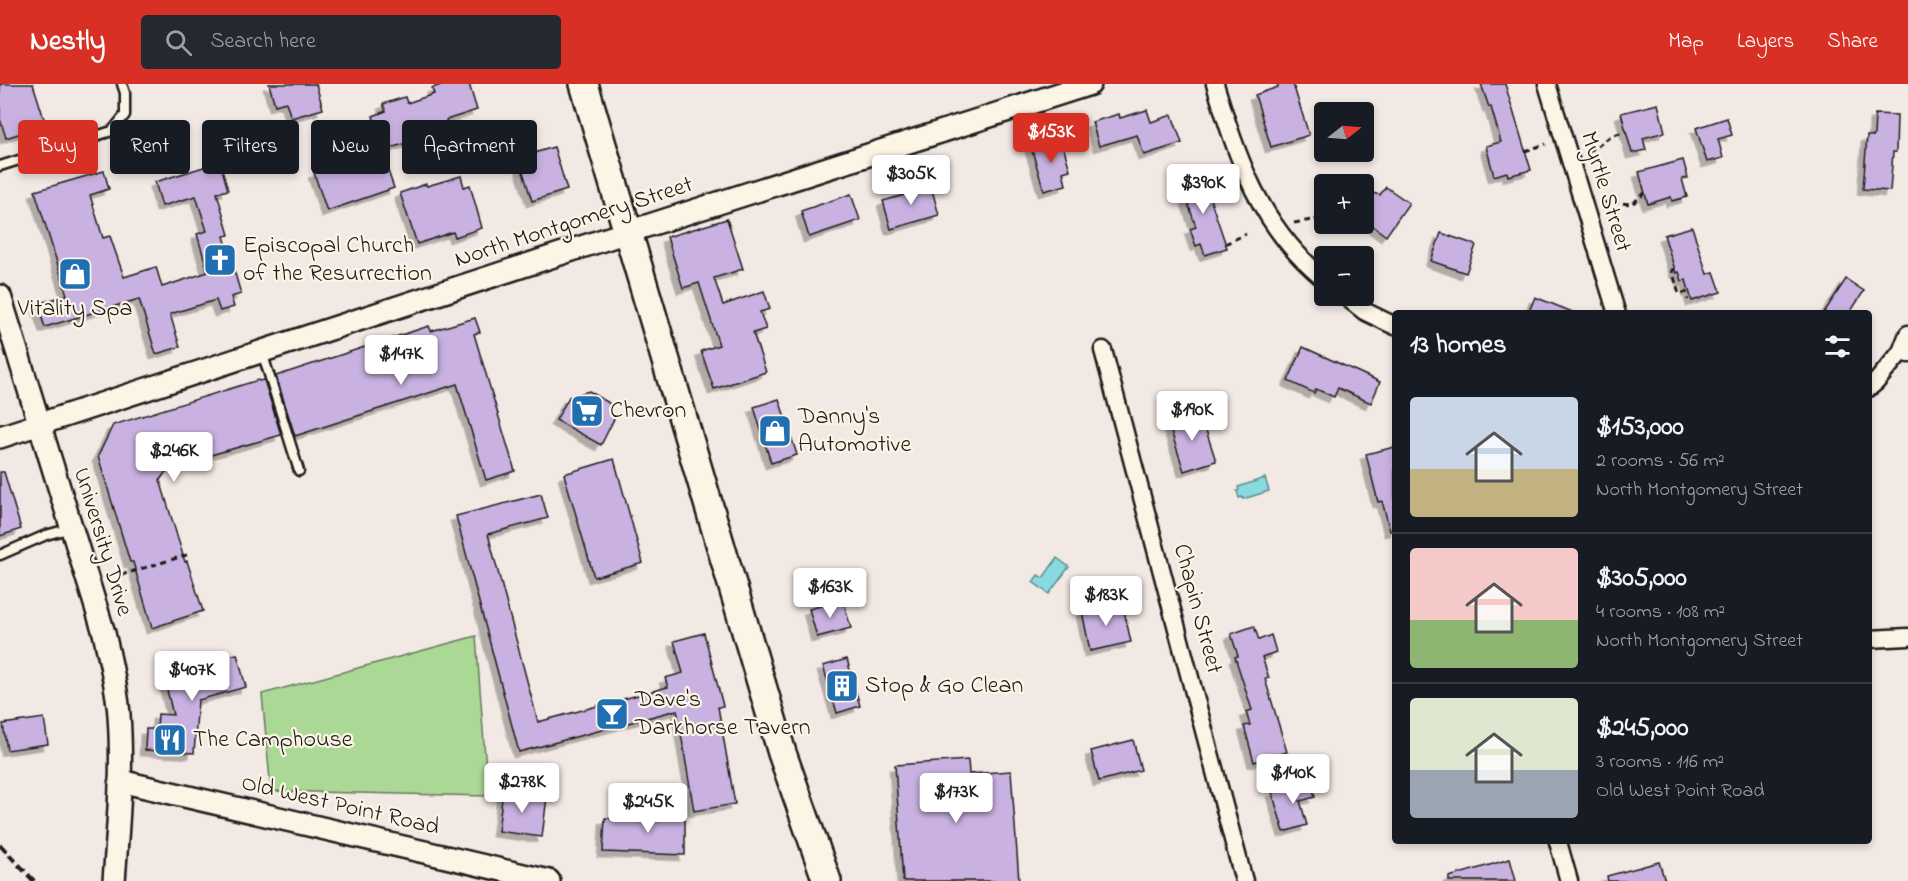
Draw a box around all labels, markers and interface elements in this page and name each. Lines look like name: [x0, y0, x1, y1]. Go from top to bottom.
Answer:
search box: [141, 15, 561, 69]
text: Nestly: [30, 22, 105, 63]
icon: search: [162, 26, 195, 59]
text: Search here: [210, 26, 316, 58]
text: Map: [1668, 27, 1704, 57]
text: Layers: [1737, 27, 1794, 57]
text: Share: [1827, 27, 1878, 57]
north arrow: [1314, 102, 1374, 162]
map controls: [1314, 102, 1374, 306]
pin: $153K: [1009, 113, 1093, 164]
text: $153K: [1027, 118, 1075, 147]
chip: Buy: [18, 120, 98, 174]
chip: Rent: [110, 120, 190, 174]
chip: Filters: [202, 120, 299, 174]
chip: New: [311, 120, 390, 174]
chip: Apartment: [402, 120, 537, 174]
street label: Myrtle Street: [1569, 127, 1640, 257]
pin: $305K: [869, 155, 953, 206]
text: $305K: [886, 160, 936, 189]
pin: $390K: [1161, 164, 1245, 215]
street label: North Montgomery Street: [450, 168, 698, 279]
text: $390K: [1181, 169, 1225, 198]
button: +: [1314, 174, 1374, 234]
place label: Episcopal Church of the Resurrection: [243, 229, 432, 292]
church icon: Episcopal Church of the Resurrection: [202, 242, 238, 278]
button: −: [1314, 246, 1374, 306]
shop icon: Vitality Spa: [57, 256, 93, 292]
place label: Vitality Spa: [16, 292, 133, 328]
text: 13 homes: [1410, 327, 1506, 365]
icon: filters: [1821, 330, 1854, 363]
pin: $147K: [359, 335, 443, 386]
text: $147K: [379, 340, 423, 369]
pin: $190K: [1150, 391, 1234, 442]
supermarket icon: Chevron: [569, 393, 605, 429]
place label: Chevron: [610, 394, 686, 429]
text: $190K: [1171, 396, 1213, 425]
place label: Danny's Automotive: [797, 400, 911, 463]
text: $153,000: [1596, 409, 1684, 447]
shop icon: Danny's Automotive: [757, 413, 793, 449]
icon: home: [1458, 421, 1530, 493]
pin: $246K: [132, 432, 216, 483]
text: $246K: [150, 437, 198, 466]
text: 2 rooms · 56 m²: [1596, 447, 1725, 476]
street label: University Drive: [62, 463, 141, 621]
text: North Montgomery Street: [1596, 476, 1803, 505]
street label: Chapin Street: [1163, 540, 1231, 678]
text: $305,000: [1596, 560, 1687, 598]
pin: $163K: [788, 568, 872, 619]
icon: home: [1458, 572, 1530, 644]
text: $163K: [807, 573, 853, 602]
pin: $183K: [1064, 576, 1148, 627]
text: $183K: [1084, 581, 1128, 610]
text: 4 rooms · 108 m²: [1596, 598, 1725, 627]
text: North Montgomery Street: [1596, 627, 1803, 656]
pin: $407K: [150, 651, 234, 702]
text: $407K: [169, 656, 215, 685]
building icon: Stop & Go Clean: [824, 668, 860, 704]
place label: Stop & Go Clean: [865, 669, 1023, 704]
place label: Dave's Darkhorse Tavern: [634, 683, 811, 746]
bar icon: Dave's Darkhorse Tavern: [594, 696, 630, 732]
text: $245,000: [1596, 710, 1688, 748]
restaurant icon: The Camphouse: [152, 722, 188, 758]
icon: home: [1458, 722, 1530, 794]
place label: The Camphouse: [193, 723, 353, 758]
text: 3 rooms · 116 m²: [1596, 748, 1724, 777]
pin: $140K: [1251, 754, 1335, 805]
text: $140K: [1270, 759, 1316, 788]
pin: $278K: [480, 763, 564, 814]
street label: Old West Point Road: [238, 766, 443, 846]
text: $278K: [498, 768, 546, 797]
pin: $173K: [914, 773, 998, 824]
text: Old West Point Road: [1596, 777, 1765, 806]
text: $173K: [934, 778, 978, 807]
pin: $245K: [606, 783, 690, 834]
text: $245K: [622, 788, 674, 817]

